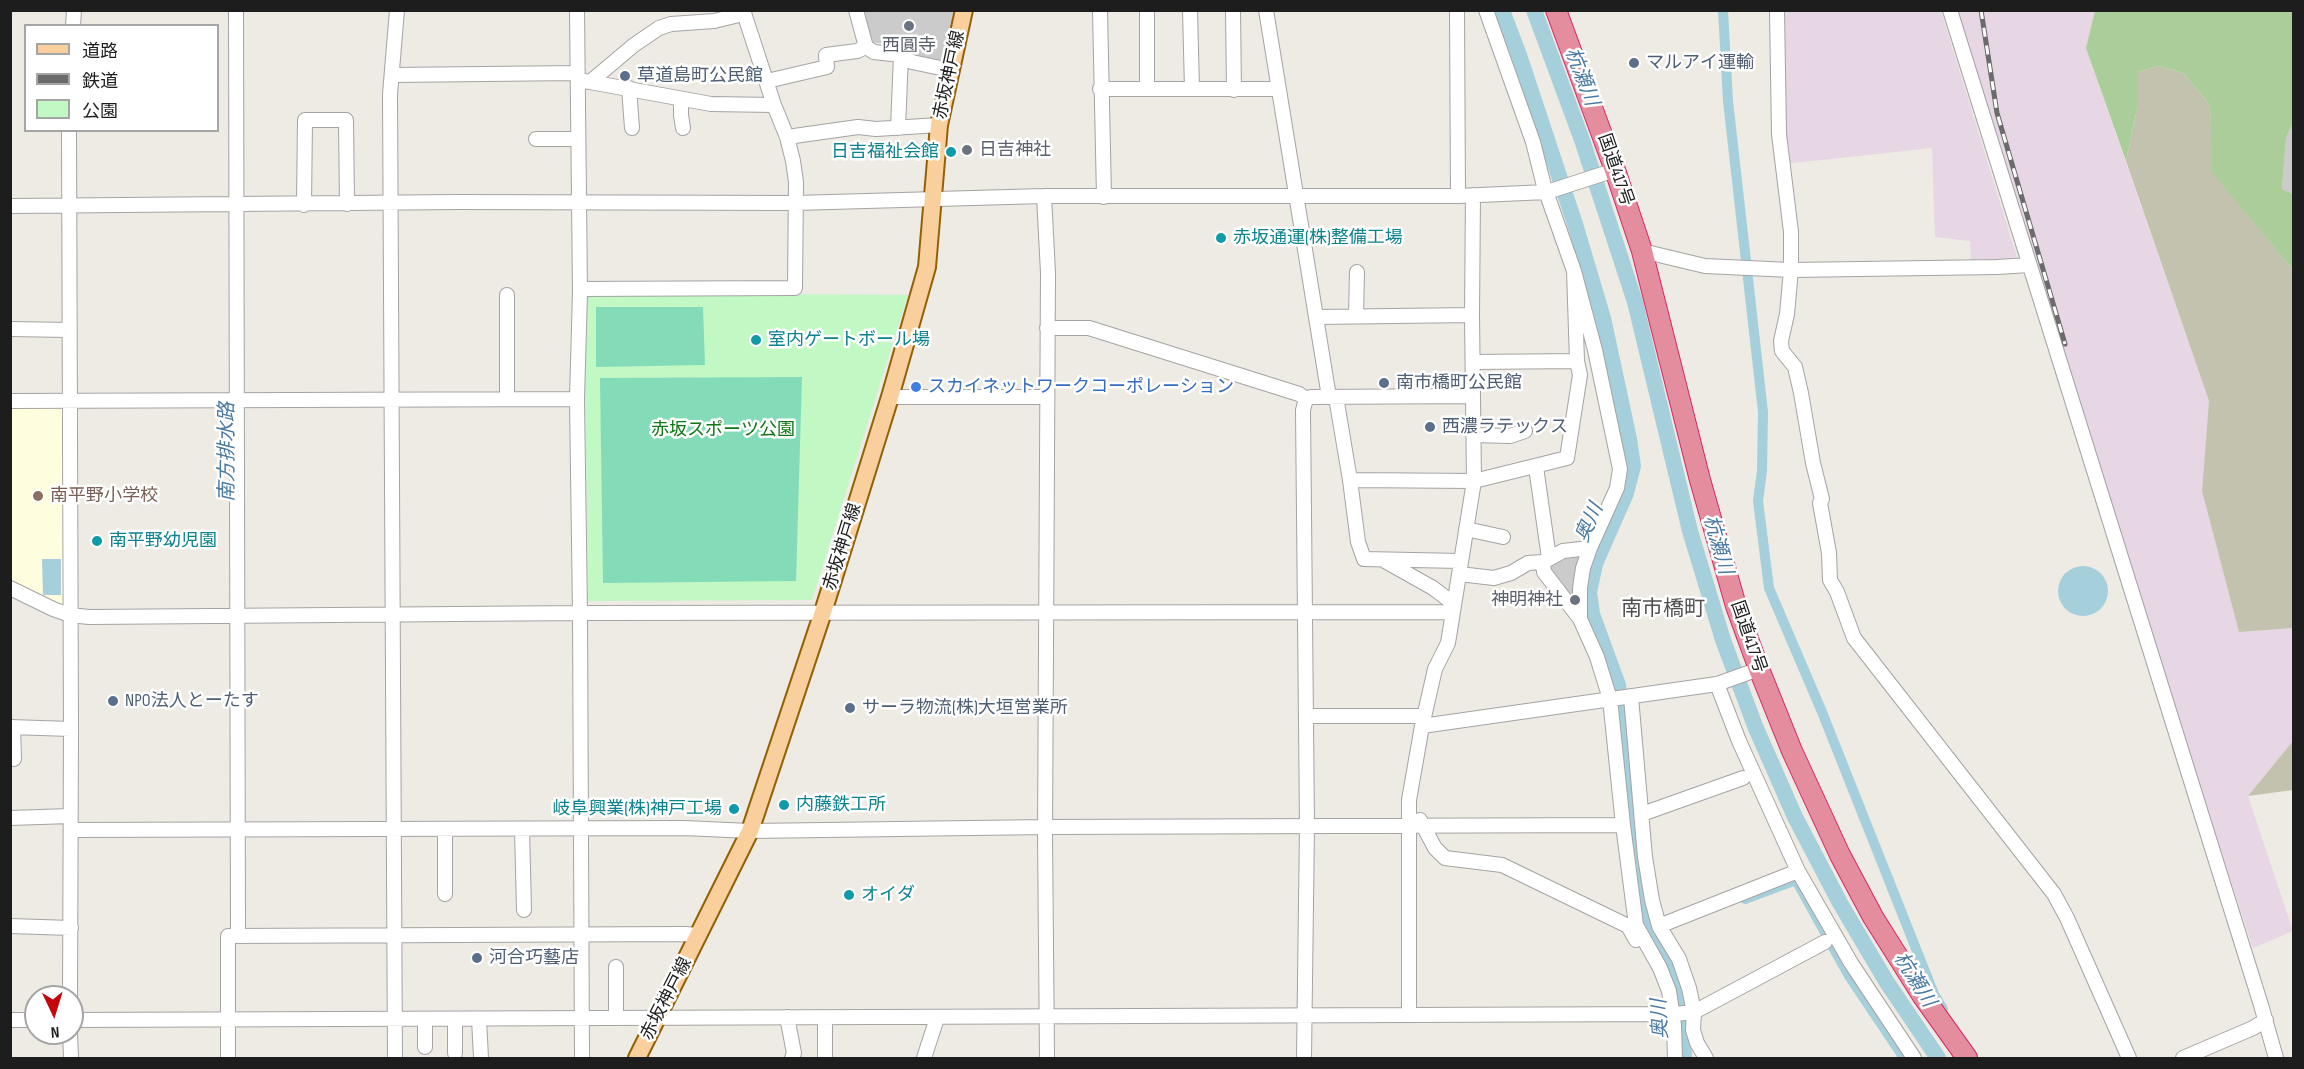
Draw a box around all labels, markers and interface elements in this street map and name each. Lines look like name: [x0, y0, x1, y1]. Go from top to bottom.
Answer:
marker: 西圓寺: [902, 19, 916, 33]
legend: [24, 24, 219, 132]
street label: 赤坂神戸線: [930, 29, 970, 121]
place label: 西圓寺: [882, 35, 936, 57]
text: 道路: [82, 41, 118, 62]
water label: 杭瀬川: [1559, 45, 1603, 109]
place label: マルアイ運輸: [1646, 52, 1754, 74]
marker: マルアイ運輸: [1627, 56, 1641, 70]
place label: 草道島町公民館: [637, 65, 763, 87]
marker: 草道島町公民館: [618, 69, 632, 83]
text: 鉄道: [82, 71, 118, 92]
text: 公園: [82, 101, 118, 122]
street label: 国道417号: [1593, 131, 1637, 209]
place label: 日吉神社: [979, 139, 1051, 161]
place label: 日吉福祉会館: [831, 141, 939, 163]
marker: 日吉神社: [960, 143, 974, 157]
marker: 日吉福祉会館: [944, 145, 958, 159]
place label: 赤坂通運(株)整備工場: [1233, 227, 1403, 249]
marker: 赤坂通運(株)整備工場: [1214, 231, 1228, 245]
place label: 室内ゲートボール場: [768, 329, 930, 351]
marker: 室内ゲートボール場: [749, 333, 763, 347]
place label: 南市橋町公民館: [1396, 372, 1522, 394]
place label: スカイネットワークコーポレーション: [928, 376, 1234, 398]
marker: 南市橋町公民館: [1377, 376, 1391, 390]
marker: スカイネットワークコーポレーション: [909, 380, 923, 394]
water label: 南方排水路: [216, 402, 240, 502]
place label: 西濃ラテックス: [1442, 416, 1568, 438]
park label: 赤坂スポーツ公園: [651, 419, 795, 441]
marker: 西濃ラテックス: [1423, 420, 1437, 434]
place label: 南平野小学校: [50, 485, 158, 507]
marker: 南平野小学校: [31, 489, 45, 503]
water label: 奥川: [1571, 500, 1609, 546]
street label: 赤坂神戸線: [820, 501, 866, 593]
water label: 杭瀬川: [1697, 513, 1737, 577]
place label: 南平野幼児園: [109, 530, 217, 552]
marker: 南平野幼児園: [90, 534, 104, 548]
place label: 神明神社: [1491, 589, 1563, 611]
marker: 神明神社: [1568, 593, 1582, 607]
district label: 南市橋町: [1621, 597, 1705, 623]
street label: 国道417号: [1726, 598, 1770, 676]
place label: NPO法人とーたす: [125, 690, 259, 712]
marker: NPO法人とーたす: [106, 694, 120, 708]
place label: サーラ物流(株)大垣営業所: [862, 697, 1068, 719]
marker: サーラ物流(株)大垣営業所: [843, 701, 857, 715]
place label: 内藤鉄工所: [796, 794, 886, 816]
place label: 岐阜興業(株)神戸工場: [552, 798, 722, 820]
marker: 内藤鉄工所: [777, 798, 791, 812]
marker: 岐阜興業(株)神戸工場: [727, 802, 741, 816]
place label: オイダ: [861, 884, 915, 906]
marker: オイダ: [842, 888, 856, 902]
place label: 河合巧藝店: [489, 947, 579, 969]
water label: 杭瀬川: [1888, 948, 1940, 1012]
marker: 河合巧藝店: [470, 951, 484, 965]
street label: 赤坂神戸線: [637, 954, 697, 1044]
north arrow: [24, 985, 84, 1045]
water label: 奥川: [1648, 998, 1674, 1040]
text: N: [50, 1022, 60, 1041]

